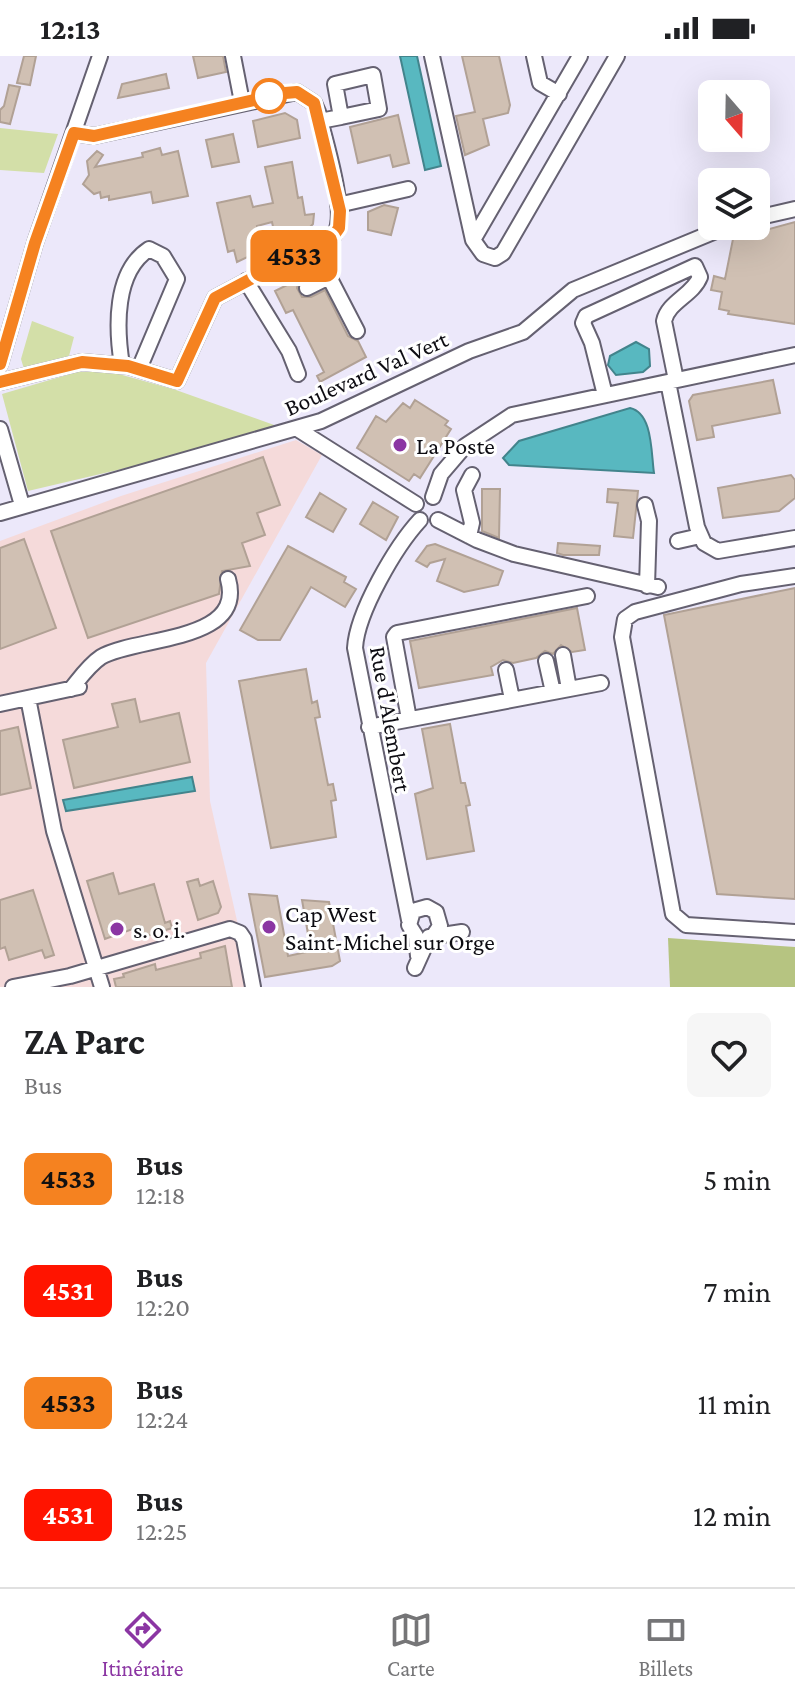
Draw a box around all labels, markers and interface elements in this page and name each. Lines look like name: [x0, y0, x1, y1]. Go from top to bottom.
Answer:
text: 12:13: [40, 12, 101, 45]
unlabelled marker: [252, 79, 286, 113]
north arrow: [698, 80, 770, 152]
map controls: [698, 80, 770, 240]
button: layers: [698, 168, 770, 240]
line badge: 4533: [238, 230, 350, 282]
text: 4533: [266, 240, 322, 271]
street label: Boulevard Val Vert: [280, 324, 453, 421]
place label: La Poste: [416, 432, 495, 459]
marker: La Poste: [391, 436, 409, 454]
street label: Rue d'Alembert: [365, 644, 417, 795]
place label: Cap West Saint-Michel sur Orge: [285, 900, 495, 955]
place label: s. o. i.: [133, 916, 186, 943]
marker: Cap West Saint-Michel sur Orge: [260, 918, 278, 936]
marker: s. o. i.: [108, 920, 126, 938]
button: heart: [687, 1013, 771, 1097]
text: ZA Parc: [24, 1020, 145, 1062]
text: Bus: [24, 1071, 62, 1100]
text: Bus: [136, 1148, 183, 1181]
text: 4533: [40, 1163, 96, 1194]
text: 5 min: [703, 1163, 771, 1196]
text: 12:18: [136, 1181, 186, 1210]
text: Bus: [136, 1260, 183, 1293]
text: 4531: [42, 1275, 94, 1306]
text: 7 min: [703, 1275, 771, 1308]
text: 12:20: [136, 1293, 190, 1322]
text: Bus: [136, 1372, 183, 1405]
text: 4533: [40, 1387, 96, 1418]
text: 11 min: [697, 1387, 771, 1420]
text: 12:24: [136, 1405, 189, 1434]
text: Bus: [136, 1484, 183, 1517]
text: 4531: [42, 1499, 94, 1530]
text: 12 min: [693, 1499, 771, 1532]
text: 12:25: [136, 1517, 188, 1546]
tab: Itinéraire: [102, 1608, 183, 1681]
tab: Carte: [387, 1608, 435, 1681]
tab: Billets: [638, 1608, 693, 1681]

